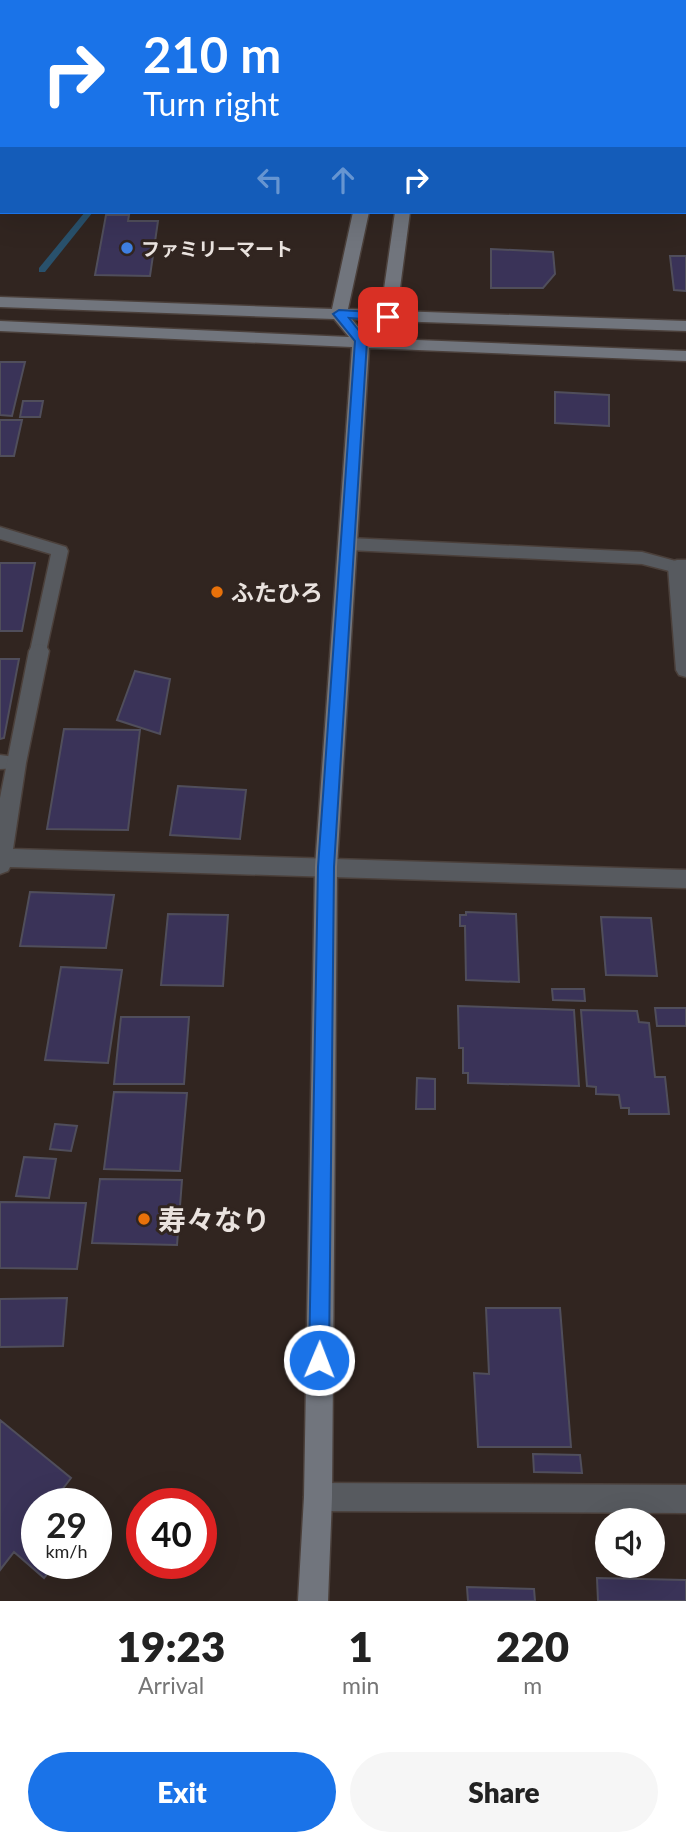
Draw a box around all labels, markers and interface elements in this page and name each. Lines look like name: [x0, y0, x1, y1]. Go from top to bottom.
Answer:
text: 210 m: [143, 25, 281, 83]
icon: right: [28, 28, 119, 119]
text: Turn right: [143, 84, 279, 123]
icon: left: [251, 161, 289, 199]
icon: ahead: [324, 161, 362, 199]
icon: right: [397, 161, 435, 199]
place label: ファミリーマート: [141, 237, 293, 260]
marker: ファミリーマート: [119, 240, 135, 256]
pin: [358, 287, 418, 347]
icon: arrive: [369, 298, 407, 336]
place label: ふたひろ: [231, 578, 323, 606]
marker: ふたひろ: [209, 584, 225, 600]
place label: 寿々なり: [158, 1202, 270, 1236]
marker: 寿々なり: [136, 1211, 152, 1227]
position arrow: [282, 1323, 356, 1397]
speed limit sign: 40: [126, 1488, 217, 1579]
text: 29: [46, 1503, 87, 1545]
map controls: [595, 1508, 665, 1578]
button: sound: [595, 1508, 665, 1578]
text: km/h: [45, 1540, 88, 1562]
text: 19:23: [117, 1621, 225, 1671]
text: 1: [349, 1621, 373, 1671]
text: 220: [496, 1621, 569, 1671]
text: Arrival: [138, 1671, 204, 1699]
text: min: [342, 1671, 379, 1699]
text: m: [523, 1671, 542, 1699]
button: Exit: [28, 1752, 336, 1832]
button: Share: [350, 1752, 658, 1832]

